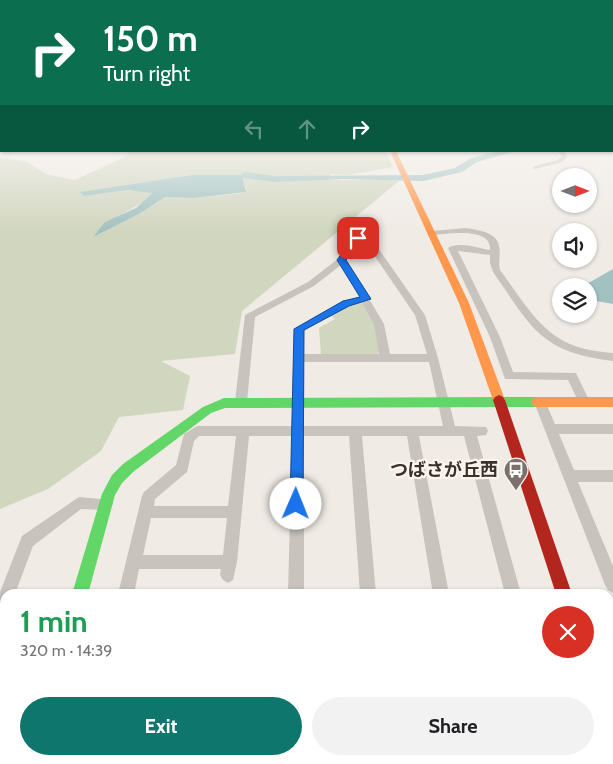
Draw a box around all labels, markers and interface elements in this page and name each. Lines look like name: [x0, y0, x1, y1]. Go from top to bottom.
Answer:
text: 150 m: [103, 17, 198, 60]
icon: right: [20, 20, 85, 85]
text: Turn right: [103, 60, 190, 87]
icon: left: [240, 115, 268, 143]
icon: ahead: [293, 115, 321, 143]
icon: right: [346, 115, 374, 143]
north arrow: [552, 168, 598, 212]
map controls: [552, 168, 597, 323]
pin: [337, 217, 379, 259]
button: sound: [552, 223, 597, 268]
icon: arrive: [344, 224, 372, 252]
button: layers: [552, 278, 597, 323]
bus stop icon: つばさが丘西: [503, 457, 529, 491]
place label: つばさが丘西: [390, 459, 498, 481]
position arrow: [269, 477, 321, 529]
text: 1 min: [20, 603, 88, 640]
button: close: [542, 606, 594, 658]
text: 320 m · 14:39: [20, 641, 112, 660]
button: Exit: [20, 697, 302, 755]
button: Share: [312, 697, 594, 755]

